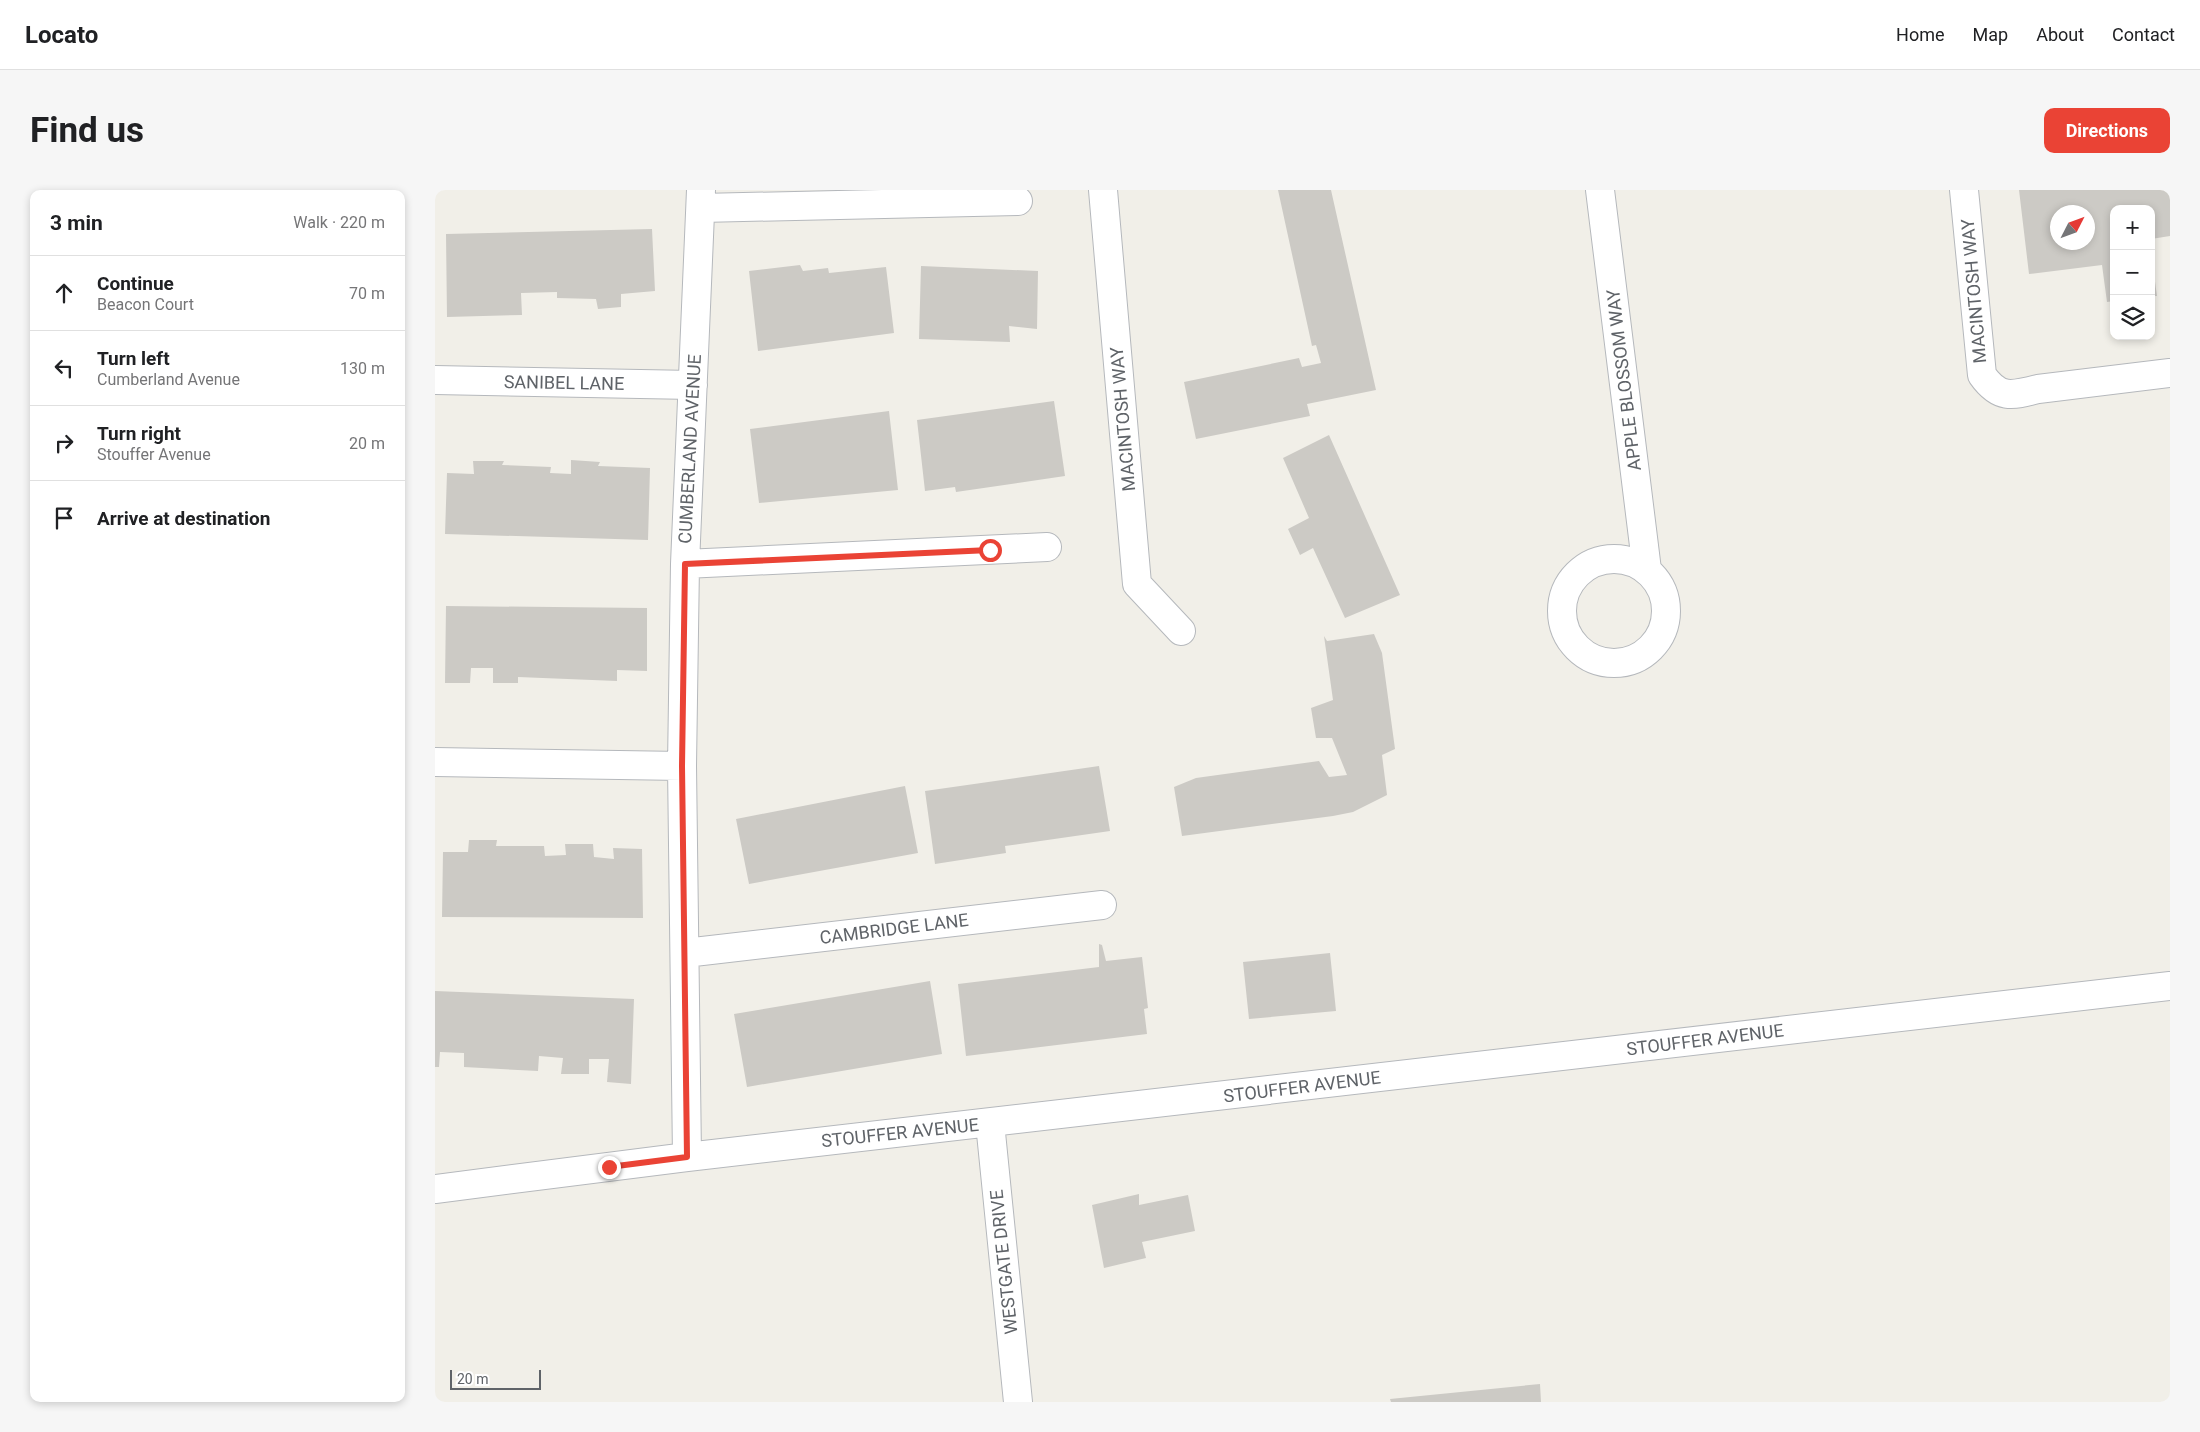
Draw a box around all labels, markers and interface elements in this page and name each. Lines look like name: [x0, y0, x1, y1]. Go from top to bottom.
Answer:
text: Locato: [25, 21, 98, 49]
text: Home: [1896, 24, 1945, 45]
text: Map: [1973, 24, 2008, 45]
text: About: [2036, 24, 2084, 45]
text: Contact: [2112, 24, 2175, 45]
button: Directions: [2044, 108, 2170, 153]
text: Find us: [30, 110, 144, 151]
north arrow: [2050, 205, 2095, 250]
map controls: [2110, 205, 2155, 340]
button: +: [2110, 205, 2155, 250]
text: 3 min: [50, 211, 103, 235]
text: Walk · 220 m: [293, 213, 385, 232]
street label: MACINTOSH WAY: [1957, 218, 1990, 364]
button: −: [2110, 250, 2155, 295]
text: Continue: [97, 272, 174, 295]
icon: ahead: [50, 279, 78, 307]
text: 70 m: [349, 284, 385, 303]
street label: APPLE BLOSSOM WAY: [1602, 288, 1645, 472]
text: Beacon Court: [97, 295, 194, 314]
button: layers: [2110, 295, 2155, 340]
street label: MACINTOSH WAY: [1106, 346, 1139, 492]
text: Turn left: [97, 347, 170, 370]
icon: left: [50, 354, 78, 382]
street label: CUMBERLAND AVENUE: [674, 354, 705, 544]
text: 130 m: [340, 359, 385, 378]
text: Cumberland Avenue: [97, 370, 240, 389]
street label: SANIBEL LANE: [504, 371, 624, 394]
text: Turn right: [97, 422, 181, 445]
icon: right: [50, 429, 78, 457]
text: 20 m: [349, 434, 385, 453]
text: Stouffer Avenue: [97, 445, 211, 464]
icon: arrive: [50, 504, 78, 532]
text: Arrive at destination: [97, 507, 270, 530]
route start: [979, 539, 1002, 562]
street label: CAMBRIDGE LANE: [818, 909, 970, 948]
street label: STOUFFER AVENUE: [1625, 1019, 1785, 1060]
street label: STOUFFER AVENUE: [1222, 1066, 1382, 1107]
street label: STOUFFER AVENUE: [820, 1114, 980, 1151]
route end: [598, 1156, 621, 1179]
street label: WESTGATE DRIVE: [985, 1189, 1022, 1335]
scale bar: [450, 1367, 541, 1390]
text: 20 m: [457, 1371, 489, 1387]

